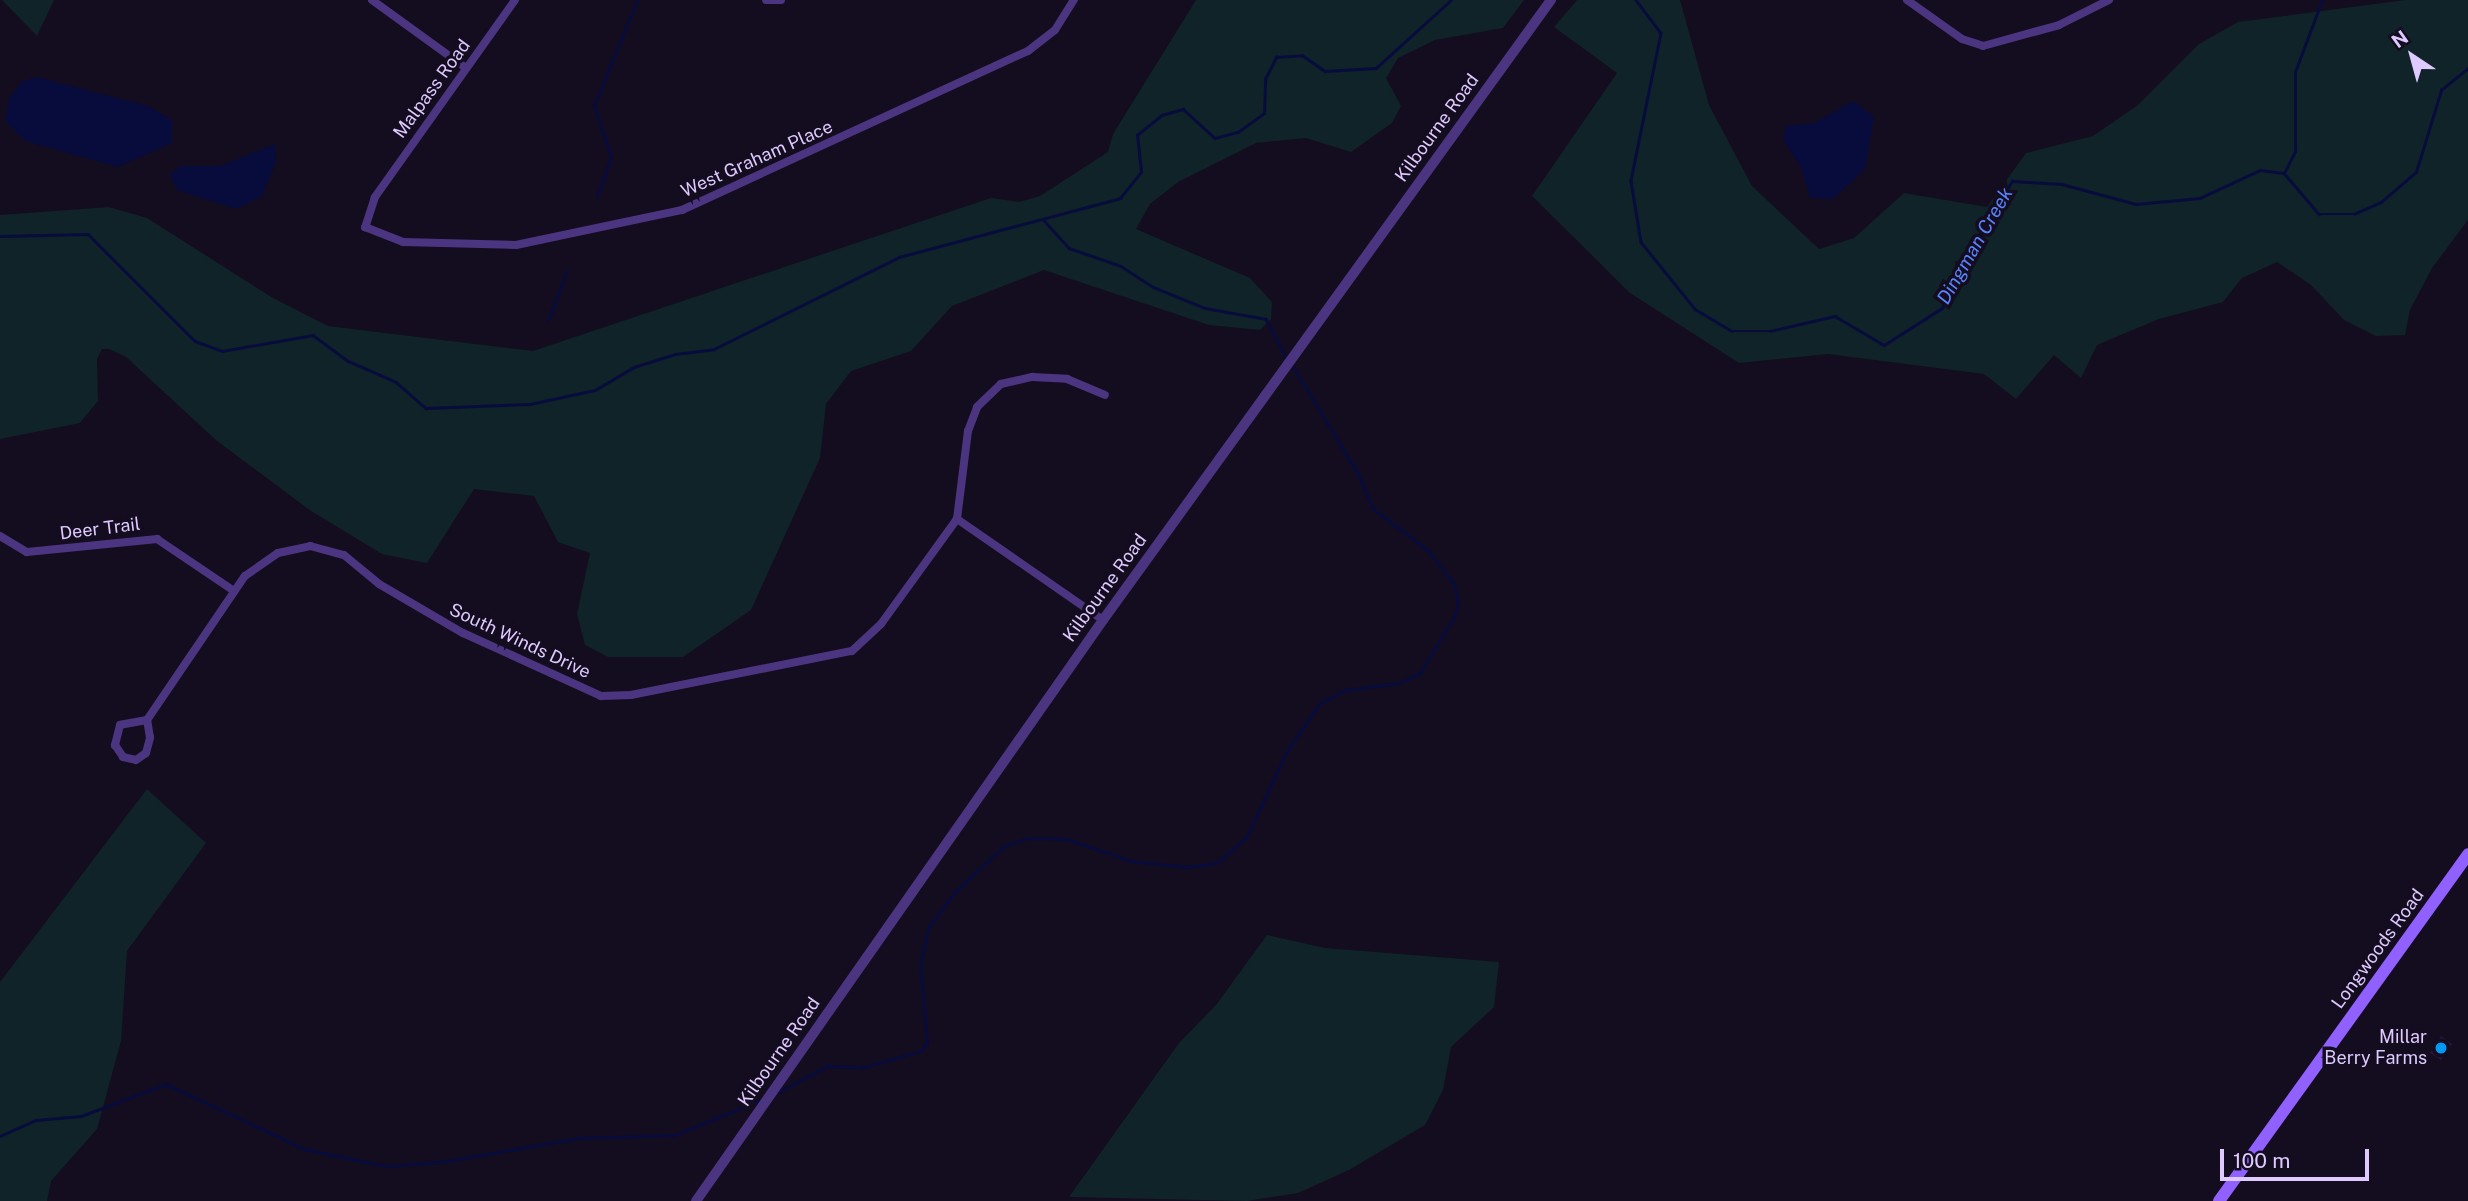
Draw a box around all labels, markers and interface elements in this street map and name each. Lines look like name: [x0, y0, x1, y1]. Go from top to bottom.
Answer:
north arrow: [2377, 21, 2447, 91]
text: N: [2387, 26, 2412, 52]
street label: Malpass Road: [389, 35, 475, 143]
street label: Kilbourne Road: [1391, 70, 1483, 186]
street label: West Graham Place: [678, 116, 836, 202]
water label: Dingman Creek: [1932, 184, 2018, 308]
street label: Deer Trail: [58, 513, 142, 545]
street label: Kilbourne Road: [1059, 530, 1151, 646]
street label: South Winds Drive: [446, 599, 594, 683]
street label: Longwoods Road: [2327, 885, 2429, 1013]
street label: Kilbourne Road: [733, 993, 825, 1111]
place label: Millar Berry Farms: [2324, 1027, 2427, 1070]
marker: Millar Berry Farms: [2433, 1040, 2449, 1056]
scale bar: [2223, 1134, 2372, 1178]
text: 100 m: [2233, 1148, 2290, 1173]

